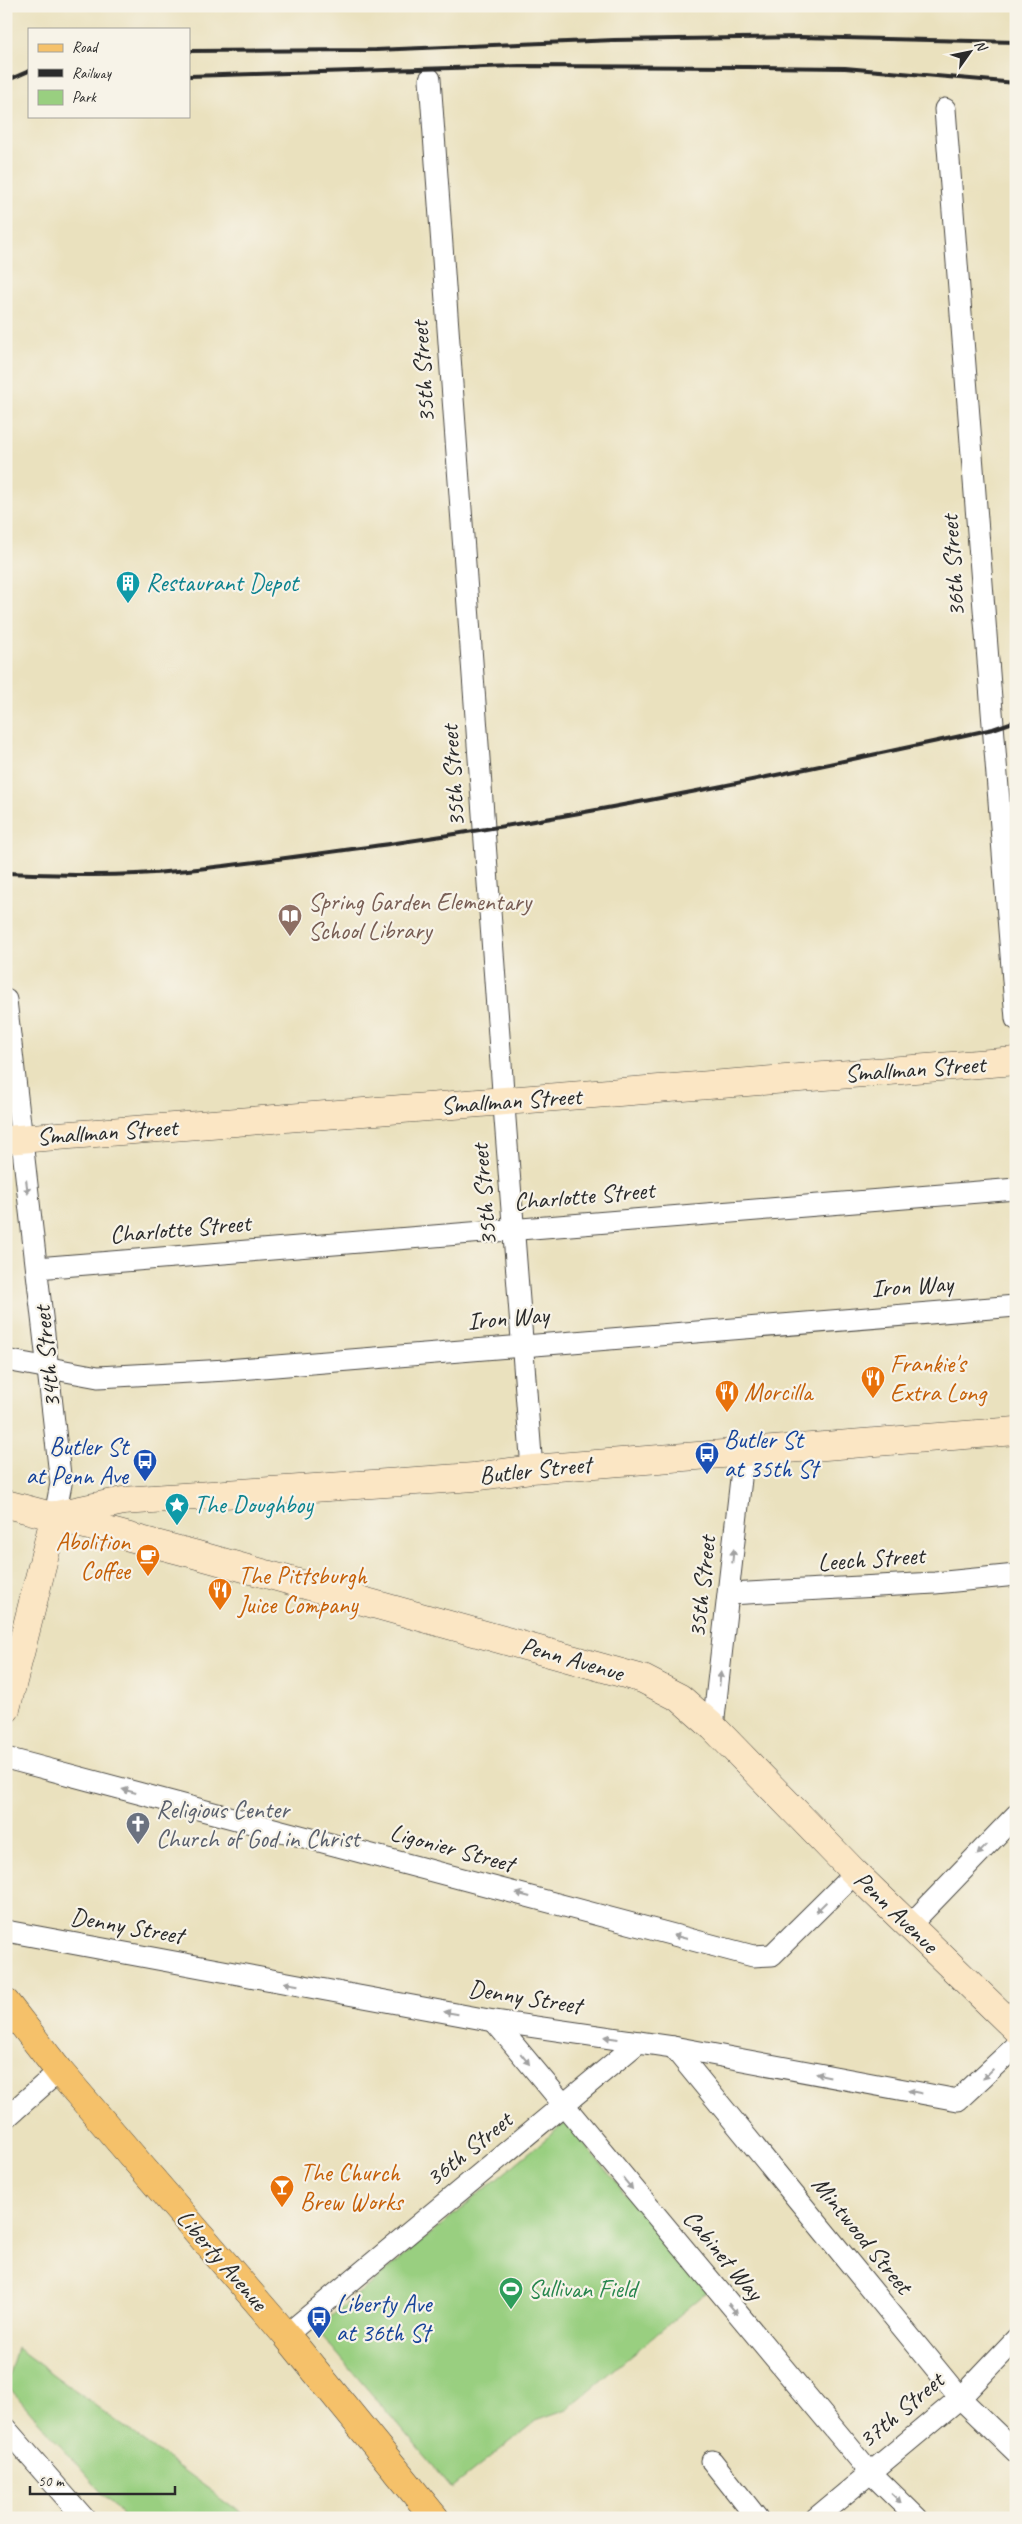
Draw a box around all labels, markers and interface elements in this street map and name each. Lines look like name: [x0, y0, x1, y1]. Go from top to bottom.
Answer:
legend: [28, 28, 190, 118]
north arrow: [944, 28, 994, 78]
text: N: [971, 37, 991, 55]
text: Road: [72, 38, 99, 57]
text: Railway: [72, 64, 113, 83]
text: Park: [72, 88, 97, 107]
street label: 35th Street: [403, 317, 443, 424]
street label: 36th Street: [933, 511, 973, 618]
place label: Restaurant Depot: [146, 567, 301, 599]
building icon: Restaurant Depot: [115, 570, 141, 604]
street label: 35th Street: [433, 721, 473, 828]
place label: Spring Garden Elementary School Library: [308, 886, 533, 947]
library icon: Spring Garden Elementary School Library: [277, 903, 303, 937]
street label: Smallman Street: [844, 1048, 989, 1090]
street label: Smallman Street: [440, 1080, 585, 1122]
street label: Smallman Street: [36, 1111, 181, 1153]
street label: 35th Street: [463, 1140, 504, 1247]
street label: Charlotte Street: [512, 1174, 658, 1218]
one-way arrow: [23, 1180, 31, 1196]
street label: Charlotte Street: [108, 1207, 254, 1251]
street label: Iron Way: [870, 1267, 956, 1305]
street label: Iron Way: [466, 1298, 552, 1337]
street label: 34th Street: [25, 1302, 68, 1409]
place label: Frankie's Extra Long: [890, 1348, 988, 1409]
restaurant icon: Frankie's Extra Long: [860, 1365, 886, 1399]
place label: Morcilla: [744, 1376, 815, 1408]
restaurant icon: Morcilla: [714, 1379, 740, 1413]
place label: Butler St at 35th St: [724, 1424, 822, 1485]
place label: Butler St at Penn Ave: [26, 1431, 131, 1492]
bus stop icon: Butler St at 35th St: [694, 1441, 720, 1475]
bus stop icon: Butler St at Penn Ave: [132, 1448, 158, 1482]
street label: Butler Street: [477, 1448, 596, 1492]
place label: The Doughboy: [194, 1489, 314, 1521]
place icon: The Doughboy: [164, 1492, 190, 1526]
place label: Abolition Coffee: [56, 1526, 132, 1587]
street label: 35th Street: [681, 1532, 724, 1639]
street label: Leech Street: [816, 1539, 928, 1579]
cafe icon: Abolition Coffee: [135, 1543, 161, 1577]
one-way arrow: [730, 1547, 738, 1563]
place label: The Pittsburgh Juice Company: [237, 1560, 368, 1621]
restaurant icon: The Pittsburgh Juice Company: [207, 1577, 233, 1611]
street label: Penn Avenue: [517, 1629, 629, 1689]
one-way arrow: [716, 1671, 724, 1687]
one-way arrow: [122, 1787, 137, 1795]
place label: Religious Center Church of God in Christ: [156, 1794, 362, 1855]
church icon: Religious Center Church of God in Christ: [125, 1811, 151, 1845]
street label: Ligonier Street: [387, 1816, 521, 1881]
one-way arrow: [976, 1844, 988, 1856]
street label: Penn Avenue: [847, 1864, 946, 1961]
one-way arrow: [515, 1891, 531, 1899]
street label: Denny Street: [68, 1900, 190, 1952]
one-way arrow: [815, 1901, 827, 1913]
one-way arrow: [673, 1933, 688, 1941]
street label: Denny Street: [466, 1972, 587, 2022]
one-way arrow: [283, 1980, 299, 1988]
one-way arrow: [442, 2009, 458, 2017]
one-way arrow: [603, 2034, 619, 2042]
one-way arrow: [519, 2052, 530, 2065]
one-way arrow: [982, 2068, 994, 2080]
one-way arrow: [816, 2071, 831, 2079]
one-way arrow: [906, 2088, 922, 2096]
street label: 36th Street: [419, 2103, 521, 2194]
place label: The Church Brew Works: [300, 2157, 405, 2218]
street label: Mintwood Street: [805, 2169, 921, 2303]
bar icon: The Church Brew Works: [269, 2174, 295, 2208]
one-way arrow: [623, 2177, 634, 2190]
street label: Liberty Avenue: [169, 2203, 276, 2319]
street label: Cabinet Way: [676, 2203, 772, 2309]
place label: Sullivan Field: [528, 2273, 640, 2305]
sports icon: Sullivan Field: [498, 2276, 524, 2310]
place label: Liberty Ave at 36th St: [336, 2288, 434, 2349]
one-way arrow: [727, 2302, 739, 2314]
bus stop icon: Liberty Ave at 36th St: [306, 2305, 332, 2339]
street label: 37th Street: [852, 2363, 952, 2455]
scale bar: [30, 2464, 175, 2496]
text: 50 m: [38, 2472, 65, 2491]
one-way arrow: [890, 2491, 902, 2503]

